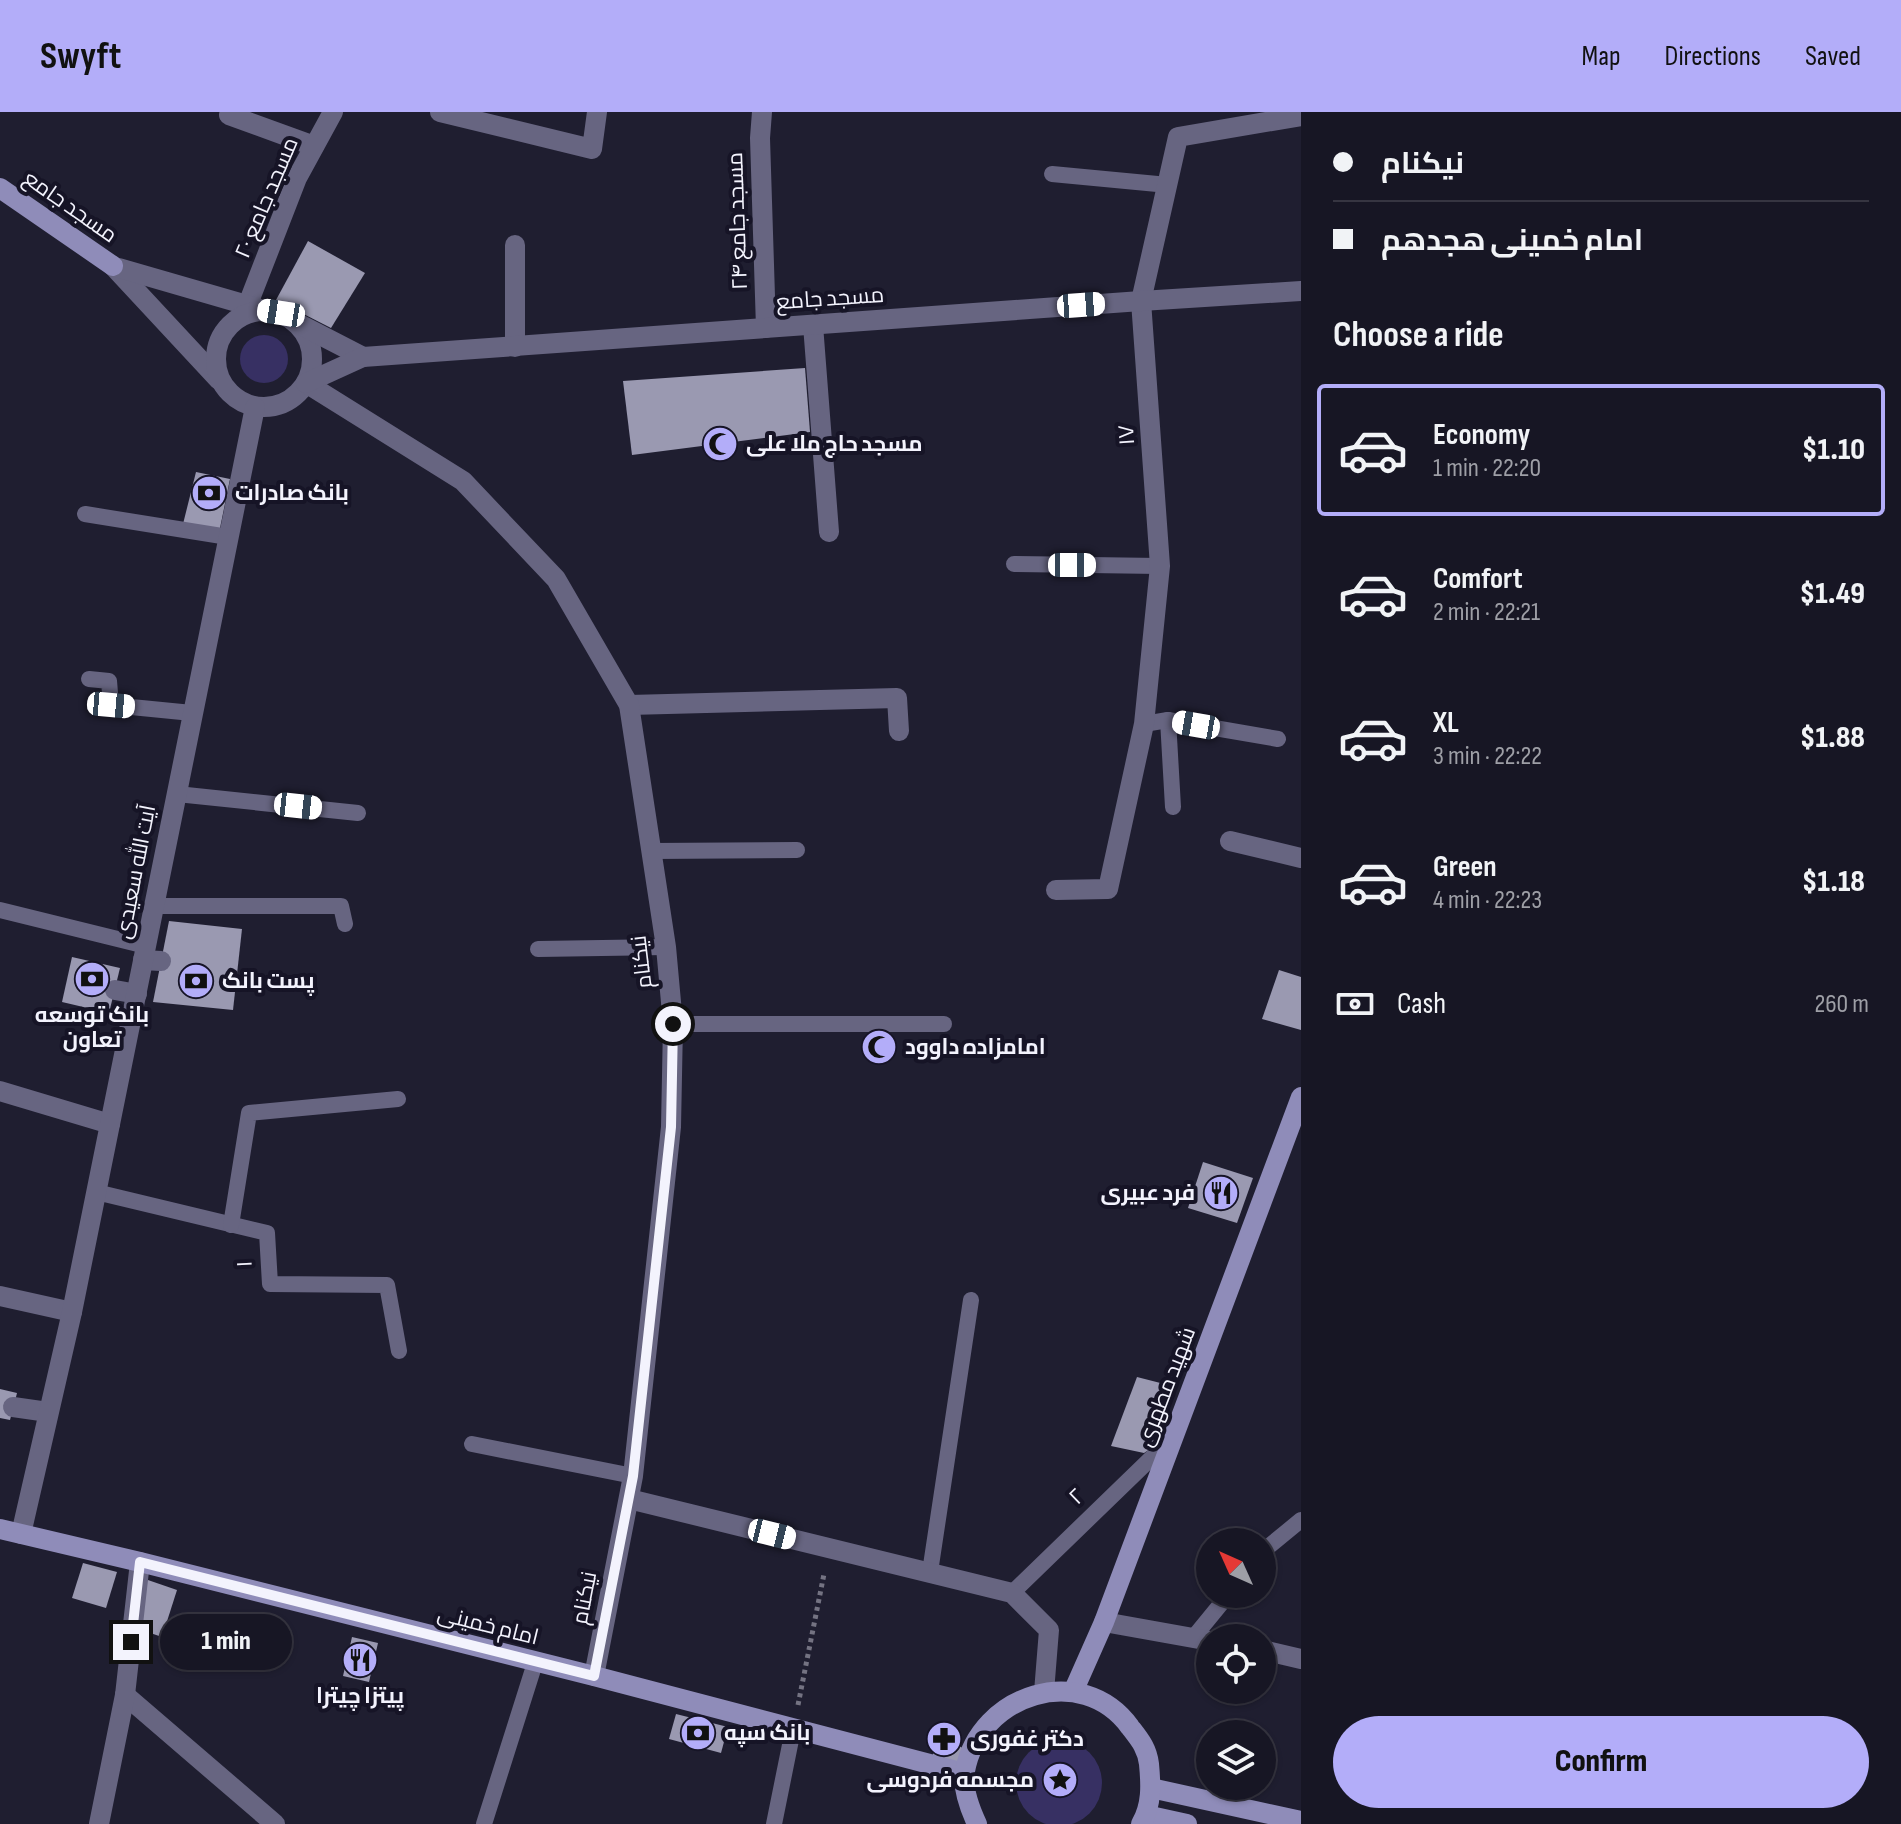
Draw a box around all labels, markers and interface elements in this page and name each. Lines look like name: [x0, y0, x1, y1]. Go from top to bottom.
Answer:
text: Swyft: [40, 34, 121, 79]
text: Map: [1582, 40, 1621, 73]
text: Directions: [1665, 40, 1761, 73]
text: Saved: [1805, 40, 1861, 73]
street label: ۲۰ مسجد جامع: [229, 133, 305, 263]
text: نیکنام: [1381, 146, 1464, 182]
street label: ۲۴ مسجد جامع: [722, 152, 754, 290]
street label: مسجد جامع: [18, 165, 122, 249]
text: امام خمینی هجدهم: [1381, 223, 1643, 259]
street label: مسجد جامع: [775, 282, 885, 316]
car: [1056, 291, 1106, 319]
car: [255, 297, 307, 329]
text: Choose a ride: [1333, 314, 1504, 357]
icon: car: [1337, 414, 1409, 486]
text: Economy: [1433, 417, 1530, 453]
street label: ۱۷: [1113, 424, 1141, 446]
mosque icon: مسجد حاج ملا علی: [701, 425, 739, 463]
place label: مسجد حاج ملا علی: [746, 431, 923, 458]
text: $1.10: [1802, 432, 1865, 468]
text: 1 min · 22:20: [1433, 453, 1541, 484]
bank icon: بانک صادرات: [190, 474, 228, 512]
place label: بانک صادرات: [235, 480, 349, 507]
car: [1048, 553, 1096, 577]
icon: car: [1337, 558, 1409, 630]
text: Comfort: [1433, 561, 1523, 597]
text: $1.49: [1800, 576, 1865, 612]
text: 2 min · 22:21: [1433, 597, 1540, 628]
car: [86, 691, 136, 719]
icon: car: [1337, 702, 1409, 774]
text: XL: [1433, 705, 1459, 741]
car: [1170, 709, 1222, 741]
text: $1.88: [1800, 720, 1865, 756]
text: 3 min · 22:22: [1433, 741, 1542, 772]
car: [273, 792, 323, 820]
street label: آیت الله سعیدی: [108, 802, 162, 941]
icon: car: [1337, 846, 1409, 918]
text: Green: [1433, 849, 1497, 885]
text: $1.18: [1802, 864, 1865, 900]
text: 4 min · 22:23: [1433, 885, 1542, 916]
street label: نیکنام: [625, 934, 660, 990]
bank icon: بانک توسعه تعاون: [73, 960, 111, 998]
bank icon: پست بانک: [177, 962, 215, 1000]
place label: پست بانک: [222, 968, 315, 996]
icon: cash: [1333, 982, 1377, 1026]
text: Cash: [1397, 986, 1446, 1022]
text: 260 m: [1814, 989, 1869, 1020]
place label: بانک توسعه تعاون: [35, 1002, 149, 1054]
route start: [655, 1006, 691, 1042]
mosque icon: امامزاده داوود: [860, 1028, 898, 1066]
place label: امامزاده داوود: [905, 1034, 1046, 1061]
restaurant icon: فرد عبیری: [1202, 1174, 1240, 1212]
place label: فرد عبیری: [1101, 1180, 1195, 1207]
street label: ۱: [231, 1260, 259, 1268]
street label: شهید مطهری: [1132, 1323, 1202, 1451]
street label: ۲: [1063, 1483, 1091, 1511]
car: [746, 1517, 798, 1551]
north arrow: [1196, 1528, 1276, 1608]
map controls: [1196, 1528, 1276, 1800]
street label: نیکنام: [567, 1569, 604, 1627]
street label: امام خمینی: [434, 1600, 541, 1653]
callout: 1 min: [159, 1614, 291, 1670]
route end: [113, 1624, 149, 1660]
button: locate: [1196, 1624, 1276, 1704]
text: 1 min: [201, 1626, 251, 1657]
restaurant icon: پیتزا چیترا: [341, 1641, 379, 1679]
place label: پیتزا چیترا: [316, 1683, 404, 1711]
bank icon: بانک سپه: [679, 1714, 717, 1752]
button: Confirm: [1333, 1716, 1869, 1808]
place label: بانک سپه: [724, 1720, 810, 1748]
pharmacy icon: دکتر غفوری: [925, 1720, 963, 1758]
button: layers: [1196, 1720, 1276, 1800]
place label: دکتر غفوری: [970, 1726, 1084, 1753]
place icon: مجسمه فردوسی: [1041, 1761, 1079, 1799]
place label: مجسمه فردوسی: [866, 1767, 1034, 1794]

